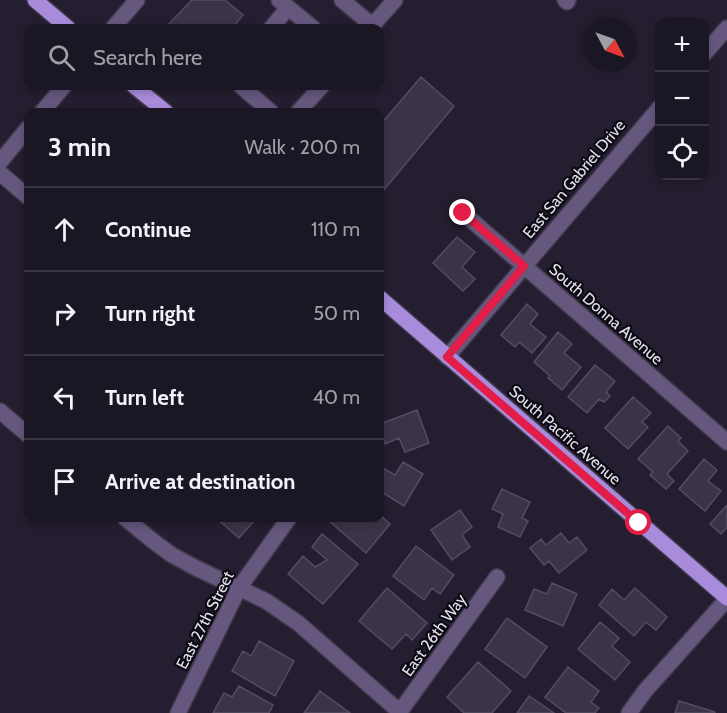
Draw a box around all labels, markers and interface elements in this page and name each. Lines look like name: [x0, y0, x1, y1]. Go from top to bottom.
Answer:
north arrow: [583, 18, 637, 72]
map controls: [655, 18, 709, 180]
button: +: [655, 18, 709, 72]
search box: [24, 24, 384, 90]
icon: search: [45, 41, 78, 74]
text: Search here: [93, 44, 202, 71]
button: −: [655, 72, 709, 126]
street label: East San Gabriel Drive: [519, 116, 629, 242]
button: locate: [655, 126, 709, 180]
text: 3 min: [48, 131, 111, 163]
text: Walk · 200 m: [244, 135, 360, 159]
route end: [449, 199, 475, 225]
icon: ahead: [48, 213, 81, 246]
text: Continue: [105, 216, 191, 243]
text: 110 m: [311, 217, 360, 241]
street label: South Donna Avenue: [545, 259, 667, 369]
icon: right: [48, 297, 81, 330]
text: Turn right: [105, 300, 195, 327]
text: 50 m: [313, 301, 360, 325]
icon: left: [48, 381, 81, 414]
street label: South Pacific Avenue: [505, 381, 625, 489]
text: Turn left: [105, 384, 184, 411]
text: 40 m: [312, 385, 360, 409]
icon: arrive: [48, 465, 81, 498]
text: Arrive at destination: [105, 468, 295, 495]
route start: [625, 509, 651, 535]
street label: East 27th Street: [172, 567, 238, 672]
street label: East 26th Way: [398, 590, 470, 680]

